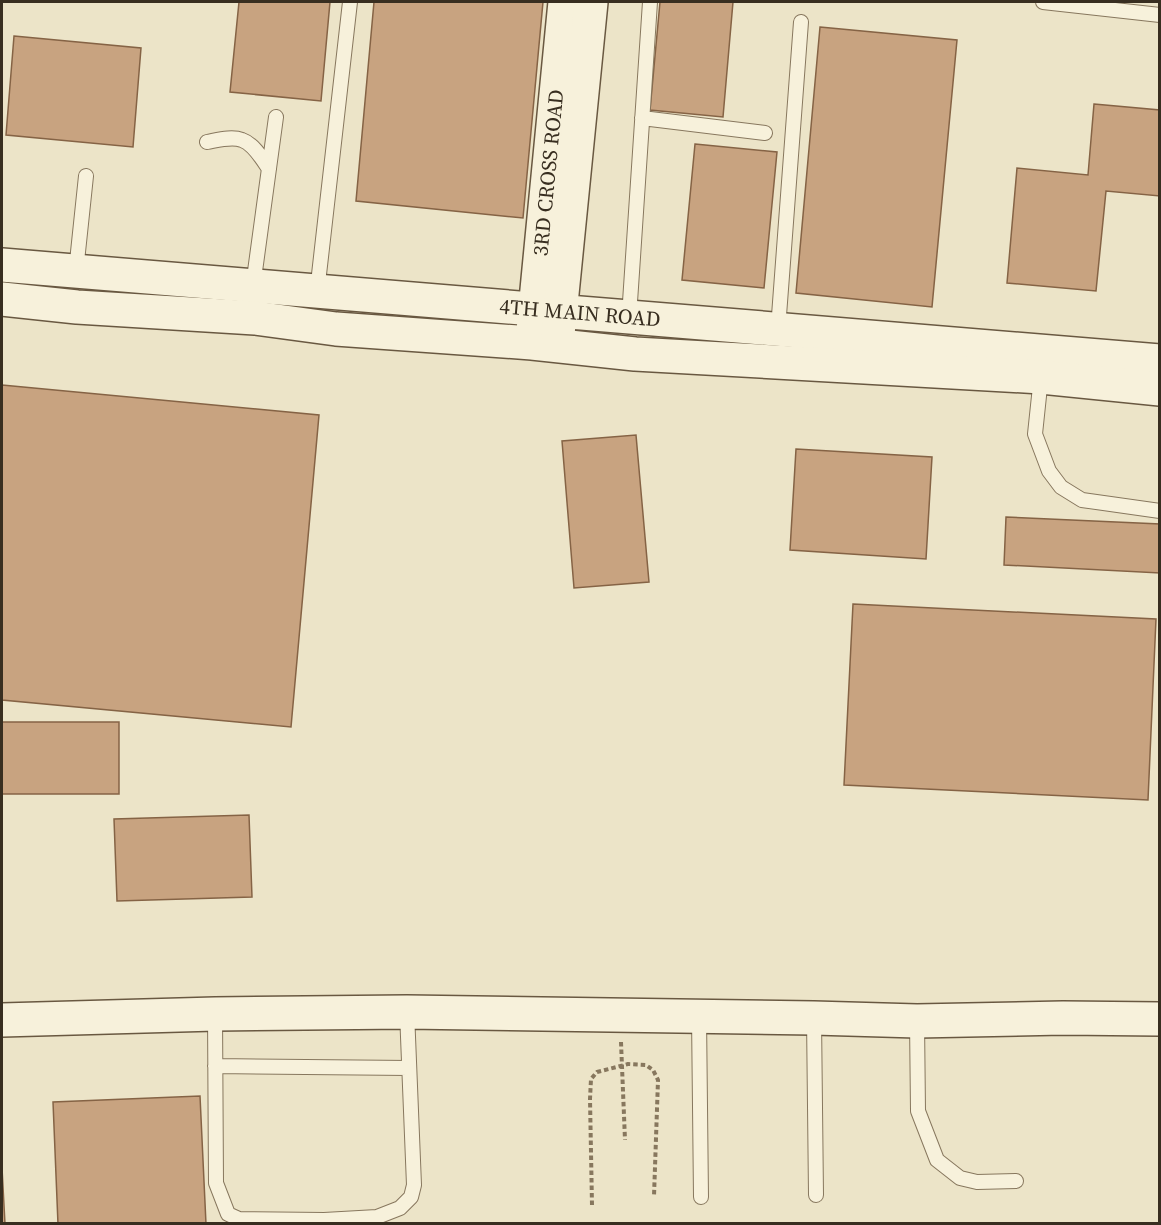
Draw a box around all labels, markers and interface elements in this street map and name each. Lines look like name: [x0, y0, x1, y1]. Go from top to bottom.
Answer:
street label: 3RD CROSS ROAD: [525, 88, 570, 257]
street label: 4TH MAIN ROAD: [498, 291, 662, 334]

